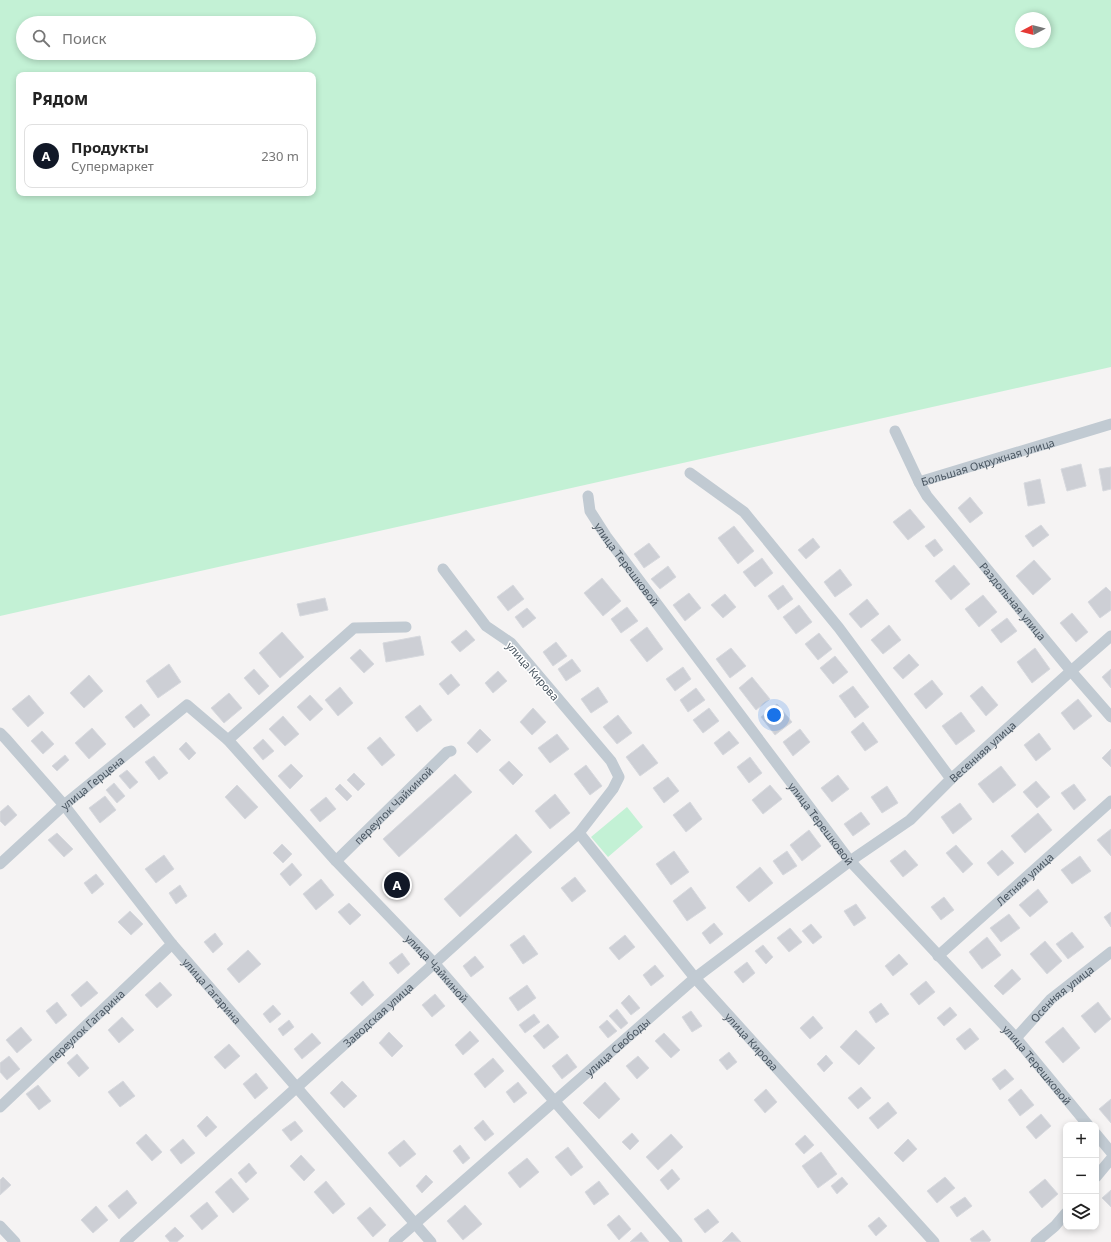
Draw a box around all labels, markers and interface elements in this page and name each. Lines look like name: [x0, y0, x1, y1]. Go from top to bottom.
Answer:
north arrow: [1015, 12, 1051, 48]
search box: [16, 16, 316, 60]
icon: search: [30, 27, 52, 49]
text: Поиск: [62, 28, 107, 48]
text: Рядом: [32, 87, 88, 110]
text: Продукты: [71, 137, 149, 157]
text: A: [42, 147, 51, 165]
text: 230 m: [261, 147, 299, 165]
text: Супермаркет: [71, 157, 154, 175]
street label: Большая Окружная улица: [919, 434, 1056, 489]
street label: улица Терешковой: [592, 519, 663, 609]
street label: Раздольная улица: [977, 559, 1050, 643]
street label: улица Кирова: [503, 638, 563, 704]
your location: [764, 705, 784, 725]
street label: Весенняя улица: [945, 717, 1019, 785]
street label: улица Герцена: [57, 752, 127, 812]
street label: переулок Чайкиной: [350, 763, 436, 847]
street label: улица Терешковой: [786, 779, 858, 868]
street label: Летняя улица: [992, 849, 1056, 908]
pin: A: [384, 870, 410, 900]
street label: улица Чайкиной: [402, 931, 472, 1005]
street label: улица Гагарина: [180, 954, 245, 1027]
street label: Осенняя улица: [1026, 961, 1096, 1025]
street label: Заводская улица: [339, 979, 416, 1050]
street label: переулок Гагарина: [44, 986, 127, 1066]
street label: улица Кирова: [722, 1009, 782, 1073]
street label: улица Свободы: [582, 1013, 653, 1079]
street label: улица Терешковой: [1000, 1021, 1075, 1108]
map controls: [1063, 1122, 1099, 1230]
button: +: [1063, 1122, 1099, 1158]
button: −: [1063, 1158, 1099, 1194]
button: layers: [1063, 1194, 1099, 1230]

